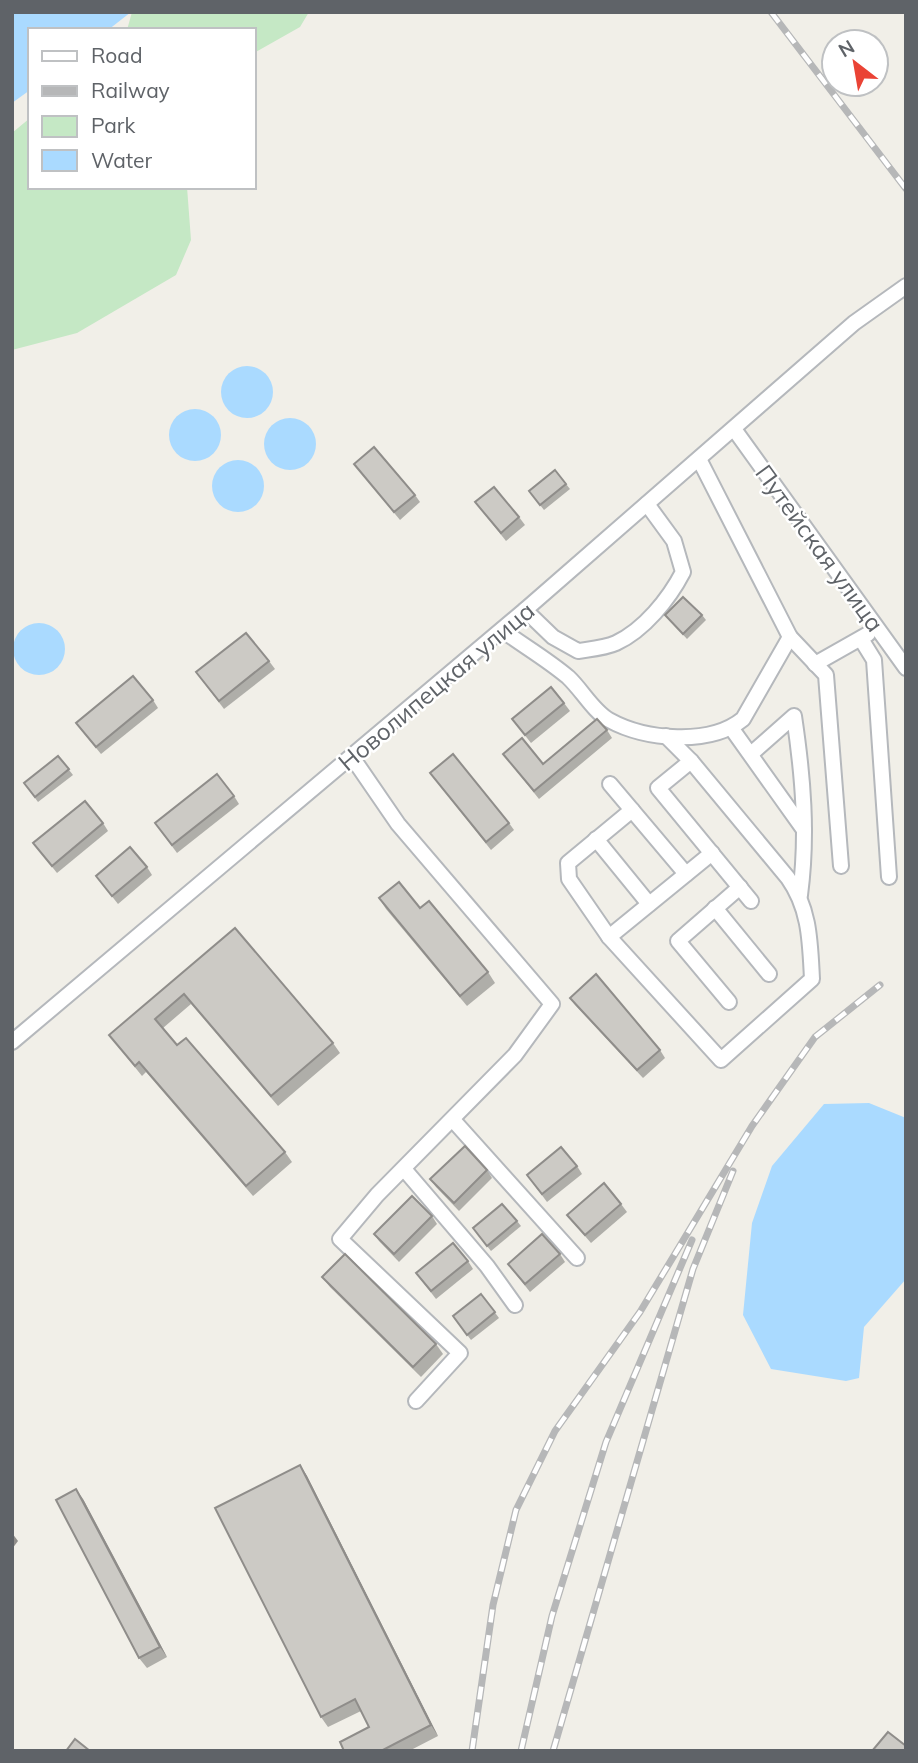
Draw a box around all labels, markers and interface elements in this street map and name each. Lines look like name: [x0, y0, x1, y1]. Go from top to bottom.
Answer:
legend: [28, 28, 256, 189]
north arrow: [820, 28, 890, 98]
text: N: [834, 34, 859, 62]
text: Road: [91, 42, 142, 68]
text: Railway: [91, 77, 170, 103]
text: Park: [91, 112, 135, 138]
text: Water: [91, 147, 152, 173]
street label: Путейская улица: [749, 459, 891, 637]
street label: Новолипецкая улица: [332, 595, 540, 777]

